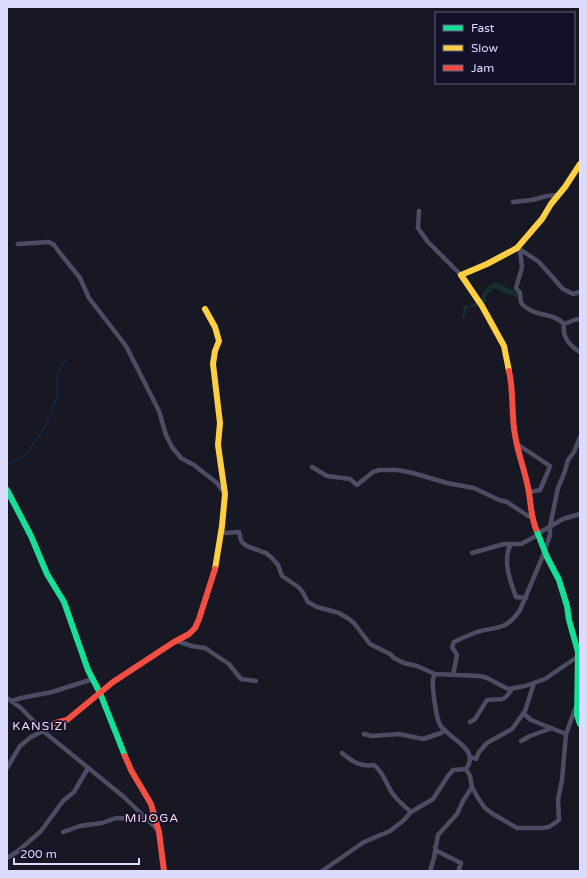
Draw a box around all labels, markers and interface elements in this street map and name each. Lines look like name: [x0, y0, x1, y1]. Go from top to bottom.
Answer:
legend: [435, 12, 575, 84]
text: Fast: [471, 21, 495, 35]
text: Slow: [471, 41, 498, 55]
text: Jam: [471, 61, 494, 75]
district label: KANSIZI: [12, 719, 68, 733]
district label: MIJOGA: [125, 811, 179, 825]
scale bar: [14, 840, 139, 866]
text: 200 m: [20, 847, 57, 861]

